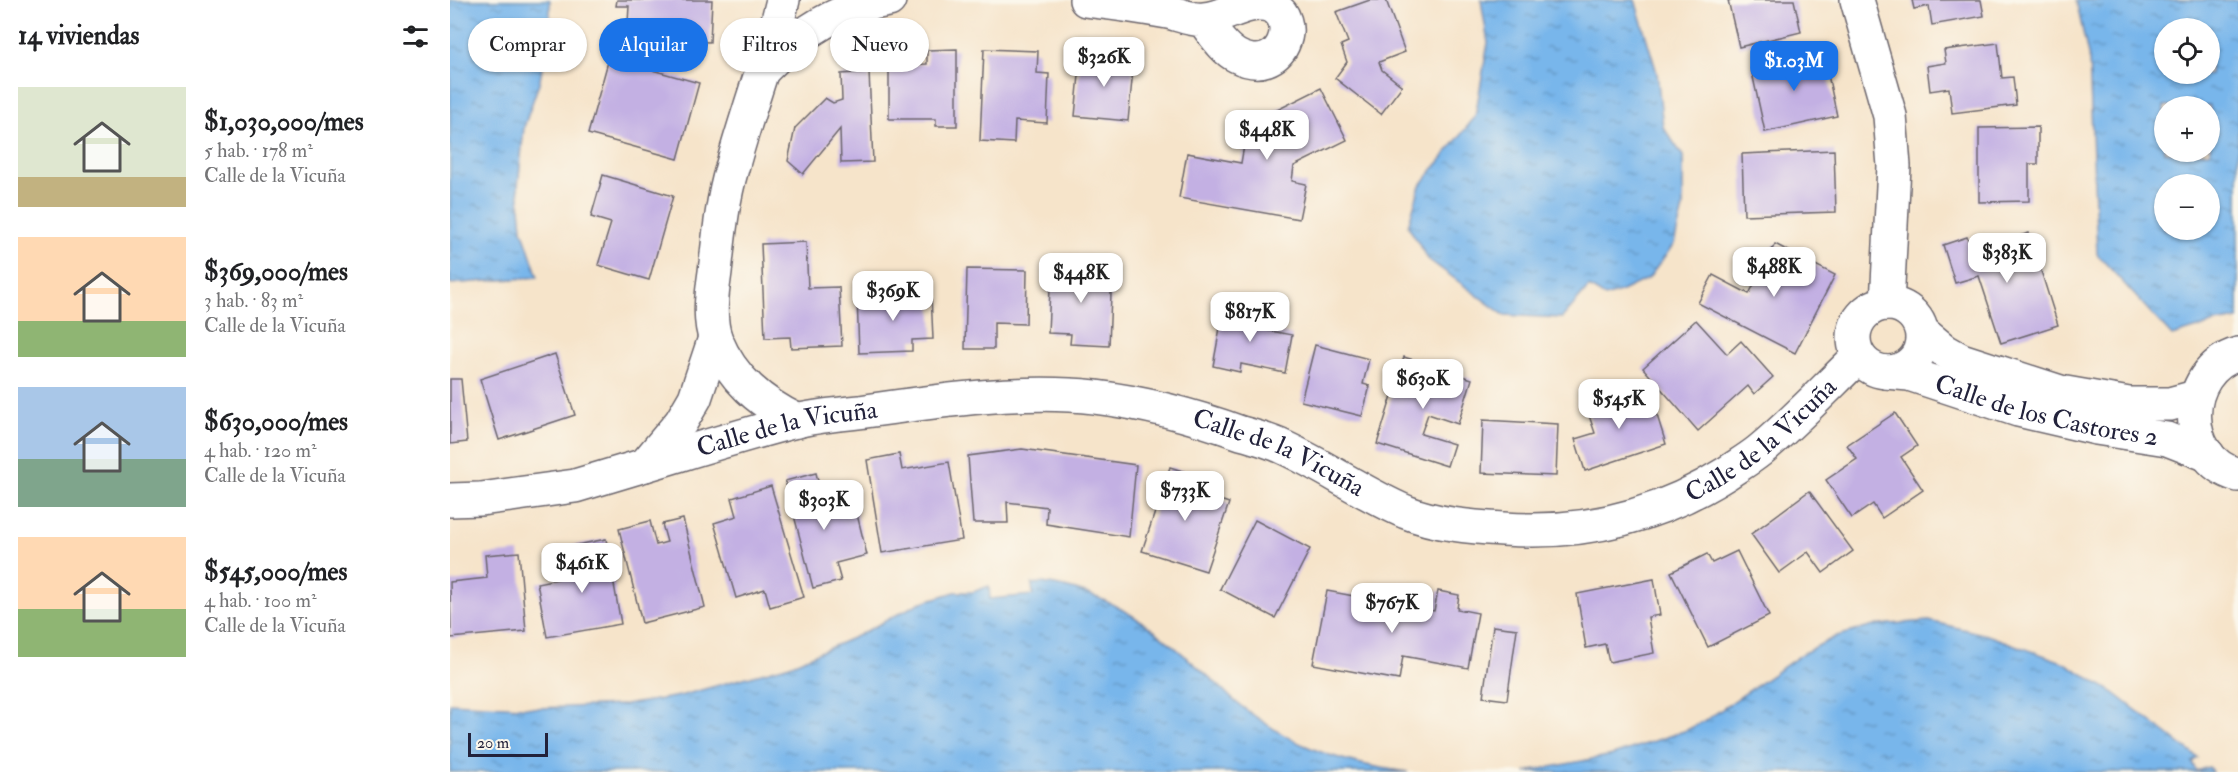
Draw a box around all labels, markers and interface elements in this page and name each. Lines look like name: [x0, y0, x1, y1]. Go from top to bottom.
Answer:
chip: Comprar: [468, 18, 587, 72]
chip: Alquilar: [599, 18, 708, 72]
chip: Filtros: [720, 18, 818, 72]
chip: Nuevo: [830, 18, 929, 72]
map controls: [2154, 18, 2220, 240]
button: locate: [2154, 18, 2220, 84]
text: 14 viviendas: [18, 20, 139, 52]
icon: filters: [399, 20, 432, 53]
pin: $326K: [1062, 37, 1146, 88]
pin: $1.03M: [1745, 41, 1843, 92]
text: $326K: [1077, 44, 1131, 69]
text: $1.03M: [1764, 48, 1824, 73]
button: +: [2154, 96, 2220, 162]
text: $1,030,000/mes: [204, 106, 364, 138]
pin: $448K: [1225, 110, 1309, 161]
icon: home: [66, 111, 138, 183]
text: $448K: [1239, 117, 1295, 142]
text: 5 hab. · 178 m²: [204, 138, 313, 163]
text: Calle de la Vicuña: [204, 163, 346, 188]
button: −: [2154, 174, 2220, 240]
pin: $383K: [1965, 233, 2049, 284]
text: $383K: [1982, 240, 2032, 265]
pin: $488K: [1732, 247, 1816, 298]
pin: $448K: [1039, 253, 1123, 304]
text: $488K: [1747, 254, 1801, 279]
text: $369,000/mes: [204, 256, 348, 288]
text: $448K: [1053, 260, 1109, 285]
icon: home: [66, 261, 138, 333]
pin: $369K: [851, 271, 935, 322]
text: $369K: [866, 278, 920, 303]
text: 3 hab. · 83 m²: [204, 288, 303, 313]
pin: $817K: [1208, 292, 1292, 343]
text: $817K: [1224, 299, 1276, 324]
text: Calle de la Vicuña: [204, 313, 346, 338]
pin: $630K: [1381, 359, 1465, 410]
text: $630K: [1396, 366, 1450, 391]
street label: Calle de los Castores 2: [1931, 368, 2160, 453]
street label: Calle de la Vicuña: [1680, 371, 1844, 509]
pin: $545K: [1577, 379, 1661, 430]
text: $545K: [1592, 386, 1646, 411]
street label: Calle de la Vicuña: [693, 394, 880, 464]
street label: Calle de la Vicuña: [1189, 402, 1370, 504]
text: $630,000/mes: [204, 406, 348, 438]
icon: home: [66, 411, 138, 483]
text: 4 hab. · 120 m²: [204, 438, 317, 463]
text: Calle de la Vicuña: [204, 463, 346, 488]
pin: $733K: [1143, 471, 1227, 522]
text: $733K: [1160, 478, 1210, 503]
pin: $303K: [782, 480, 866, 531]
text: $303K: [799, 487, 849, 512]
pin: $461K: [540, 543, 624, 594]
text: $461K: [555, 550, 609, 575]
text: $545,000/mes: [204, 556, 347, 588]
icon: home: [66, 561, 138, 633]
pin: $767K: [1350, 583, 1434, 634]
text: 4 hab. · 100 m²: [204, 588, 317, 613]
text: $767K: [1365, 590, 1419, 615]
text: Calle de la Vicuña: [204, 613, 346, 638]
scale bar: [468, 730, 548, 758]
text: 20 m: [477, 733, 509, 753]

